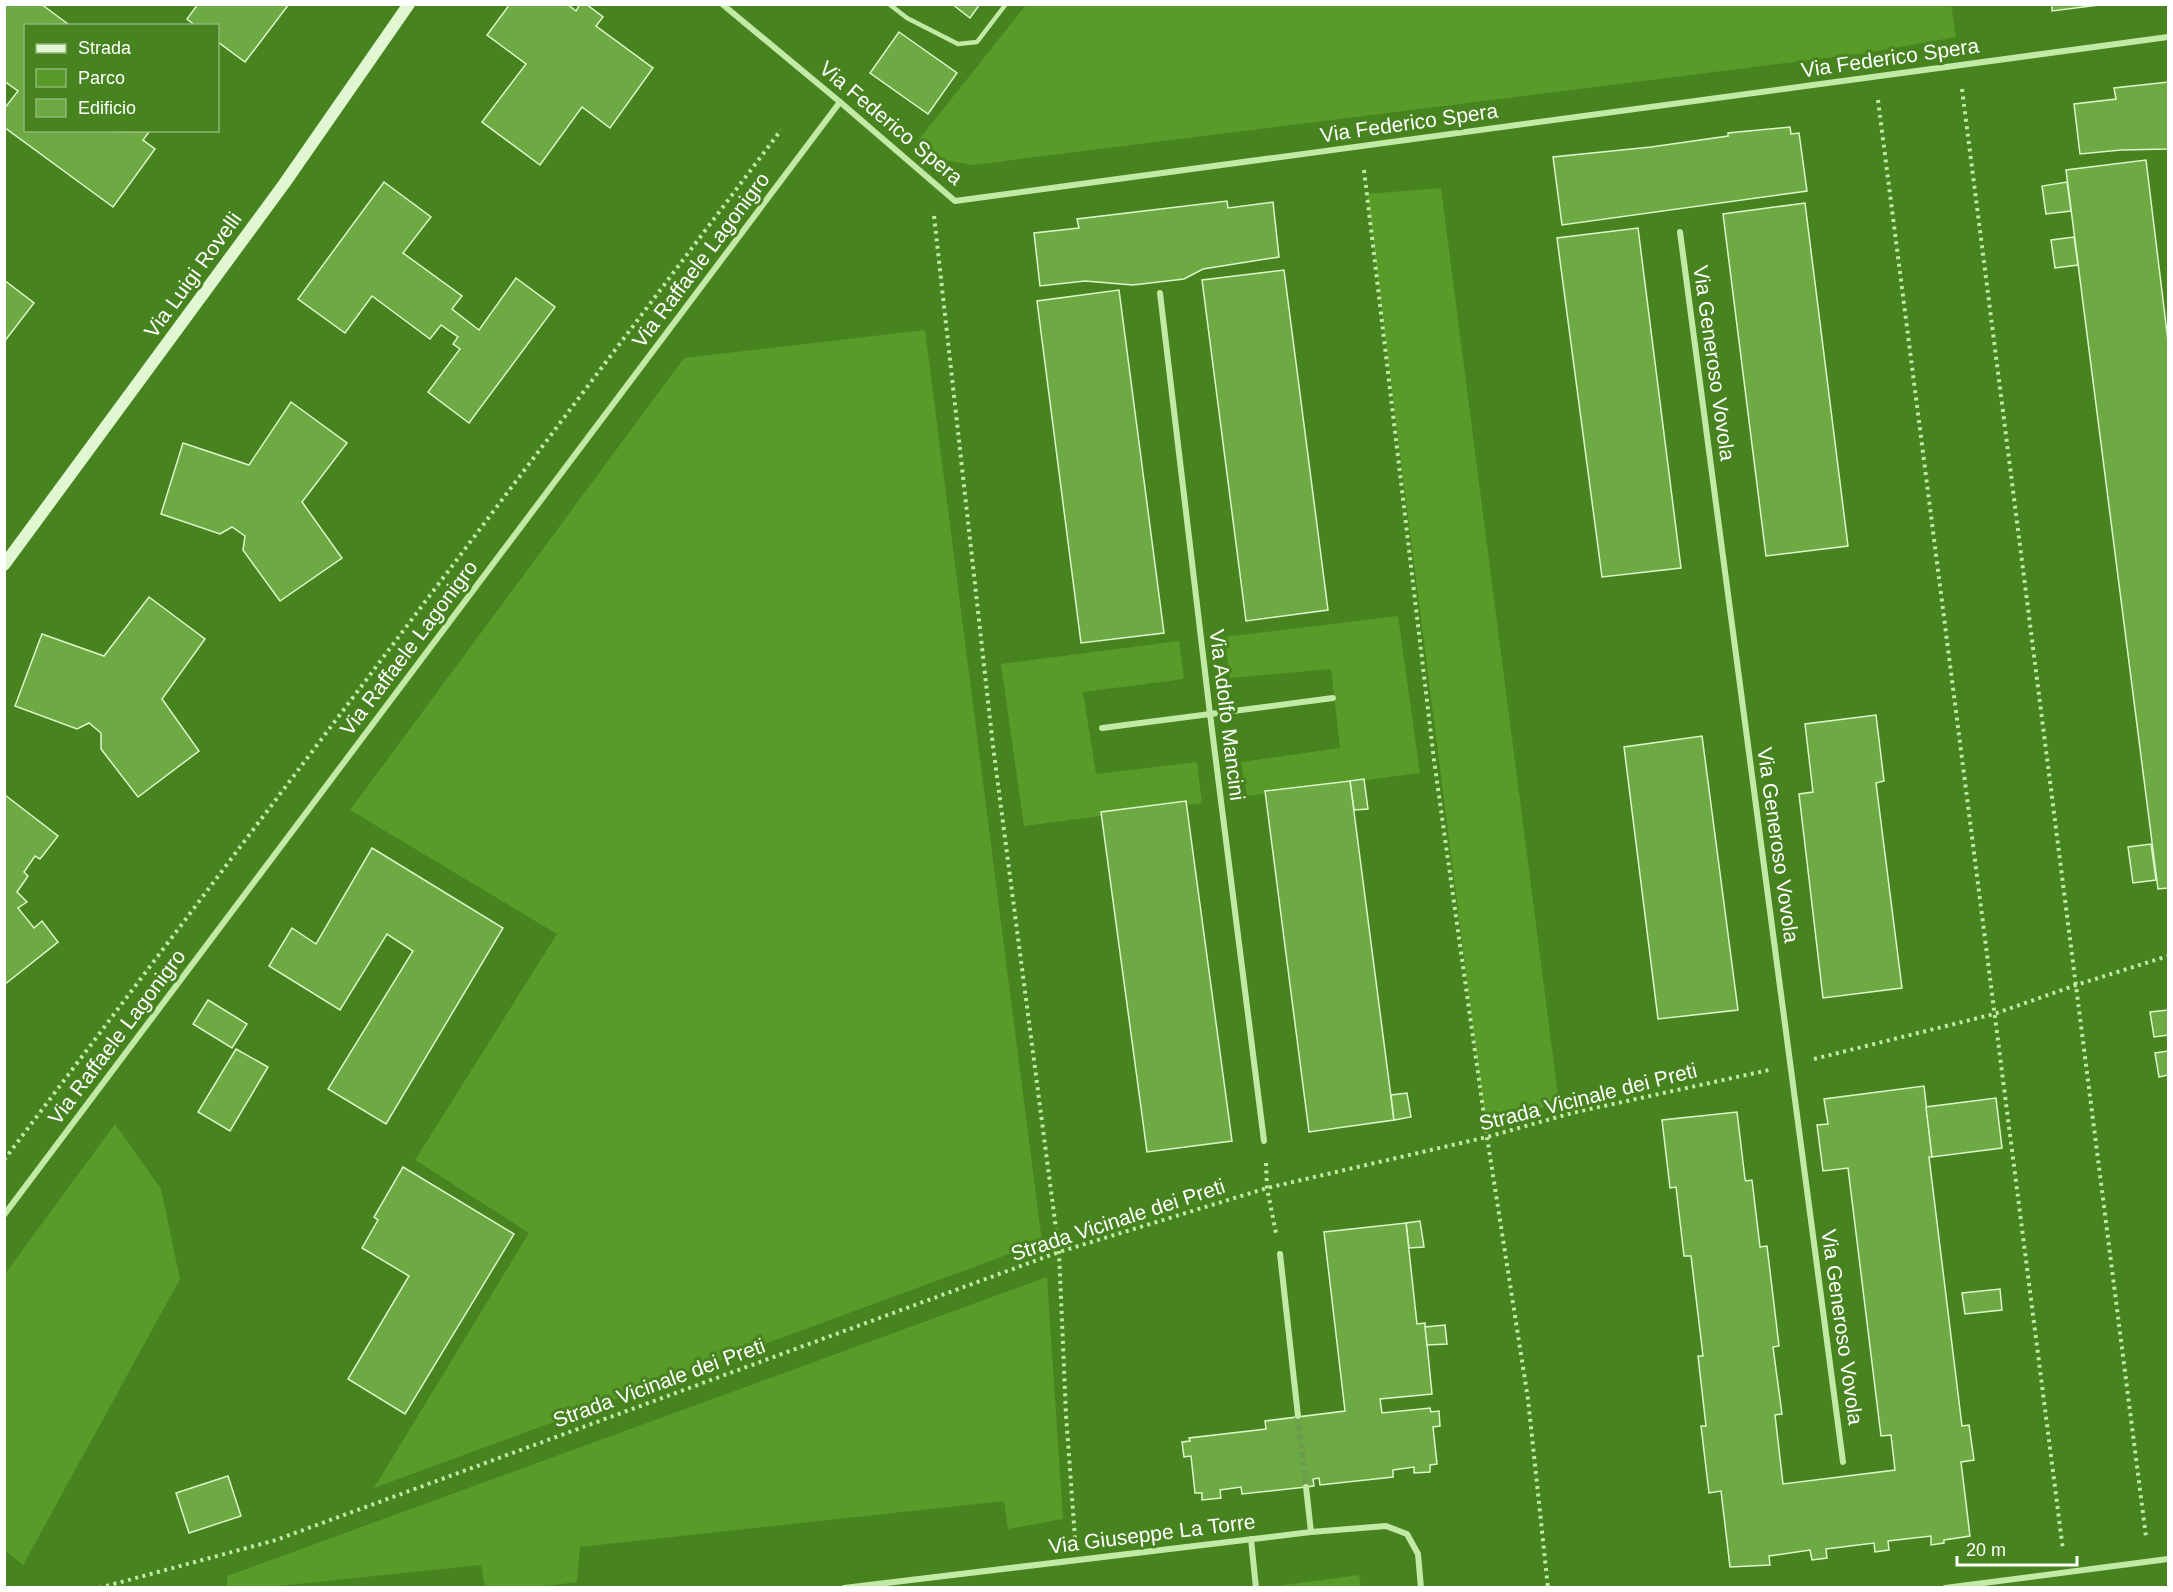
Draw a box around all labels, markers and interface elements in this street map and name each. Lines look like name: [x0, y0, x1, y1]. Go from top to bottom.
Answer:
legend: [24, 24, 219, 132]
street label: Via Federico Spera: [1800, 34, 1981, 81]
text: Strada: [78, 38, 132, 58]
street label: Via Federico Spera: [815, 56, 968, 189]
text: Parco: [78, 68, 125, 88]
text: Edificio: [78, 98, 136, 118]
street label: Via Federico Spera: [1319, 99, 1500, 146]
street label: Via Raffaele Lagonigro: [627, 168, 774, 352]
street label: Via Luigi Rovelli: [139, 208, 246, 342]
street label: Via Generoso Vovola: [1689, 264, 1740, 462]
street label: Via Raffaele Lagonigro: [335, 556, 482, 740]
street label: Via Adolfo Mancini: [1206, 628, 1249, 802]
street label: Via Generoso Vovola: [1753, 746, 1804, 944]
street label: Via Raffaele Lagonigro: [43, 945, 190, 1129]
street label: Strada Vicinale dei Preti: [1477, 1058, 1699, 1135]
street label: Strada Vicinale dei Preti: [1008, 1174, 1228, 1265]
street label: Via Generoso Vovola: [1817, 1228, 1868, 1426]
street label: Strada Vicinale dei Preti: [550, 1333, 768, 1432]
street label: Via Giuseppe La Torre: [1047, 1509, 1257, 1558]
scale bar: [1957, 1529, 2077, 1567]
text: 20 m: [1966, 1540, 2006, 1560]

